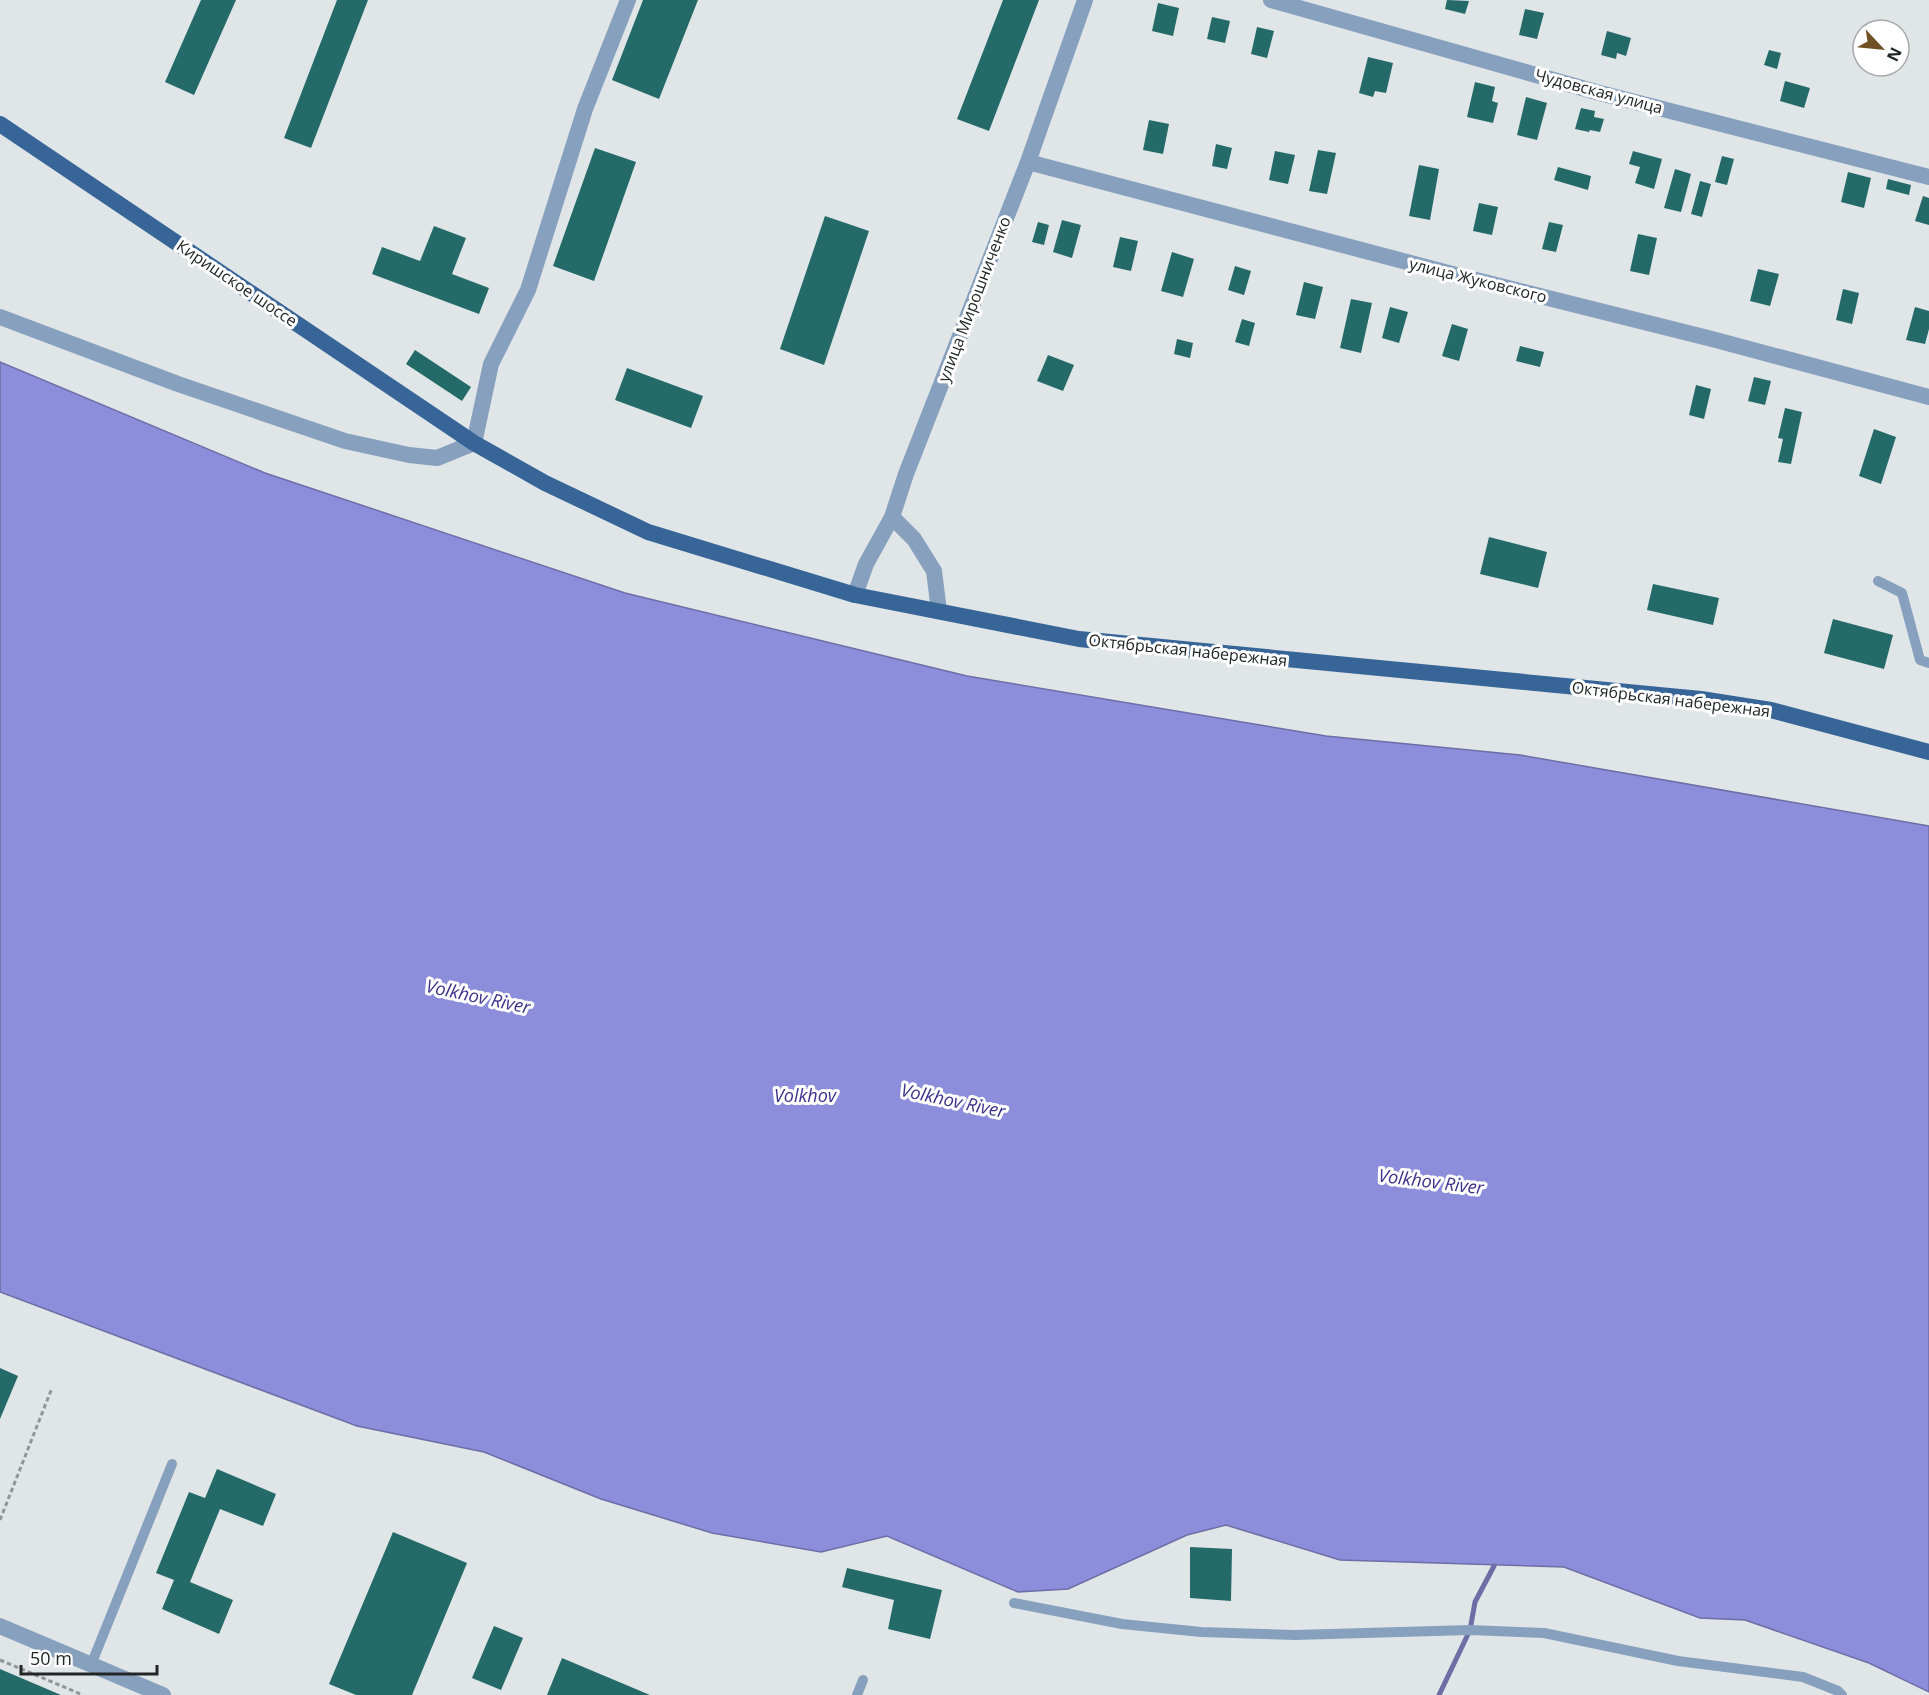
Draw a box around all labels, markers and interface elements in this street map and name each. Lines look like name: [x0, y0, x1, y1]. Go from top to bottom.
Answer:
north arrow: [1851, 18, 1911, 78]
text: N: [1882, 44, 1907, 65]
street label: Чудовская улица: [1533, 63, 1665, 119]
street label: улица Мирошниченко: [932, 213, 1016, 385]
street label: Киришское шоссе: [172, 234, 302, 332]
street label: улица Жуковского: [1407, 252, 1549, 308]
street label: Октябрьская набережная: [1088, 629, 1288, 671]
street label: Октябрьская набережная: [1571, 676, 1771, 722]
water label: Volkhov River: [424, 973, 533, 1019]
water label: Volkhov River: [899, 1077, 1008, 1123]
water label: Volkhov: [774, 1083, 838, 1107]
water label: Volkhov River: [1377, 1163, 1486, 1199]
scale bar: [21, 1638, 158, 1676]
text: 50 m: [30, 1646, 72, 1670]

